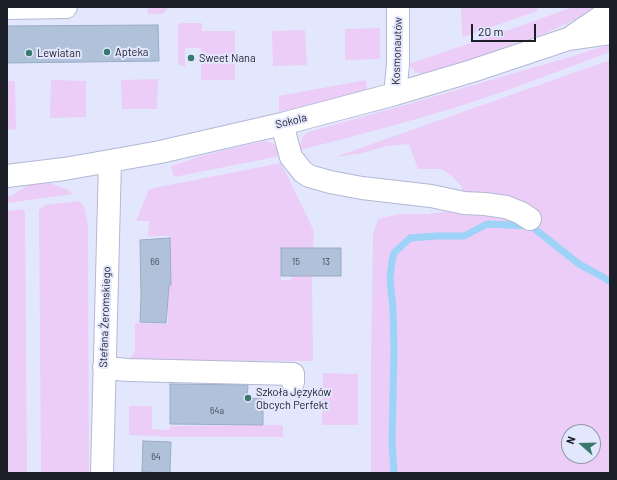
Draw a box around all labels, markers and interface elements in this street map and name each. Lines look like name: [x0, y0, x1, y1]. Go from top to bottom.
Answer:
scale bar: [473, 16, 538, 42]
street label: Kosmonautów: [389, 17, 405, 85]
text: 20 m: [478, 24, 504, 38]
place label: Apteka: [115, 45, 148, 59]
place label: Lewiatan: [37, 46, 81, 60]
marker: Apteka: [102, 47, 112, 57]
marker: Lewiatan: [24, 48, 34, 58]
place label: Sweet Nana: [199, 51, 256, 65]
marker: Sweet Nana: [186, 53, 196, 63]
street label: Sokola: [274, 111, 308, 131]
house number: 66: [150, 257, 160, 267]
house number: 15: [292, 257, 300, 267]
house number: 13: [322, 257, 330, 267]
street label: Stefana Żeromskiego: [97, 266, 113, 368]
place label: Szkoła Języków Obcych Perfekt: [256, 385, 331, 411]
marker: Szkoła Języków Obcych Perfekt: [243, 393, 253, 403]
house number: 64a: [210, 406, 224, 416]
north arrow: [561, 424, 601, 464]
text: N: [563, 434, 578, 446]
house number: 64: [151, 452, 161, 462]

